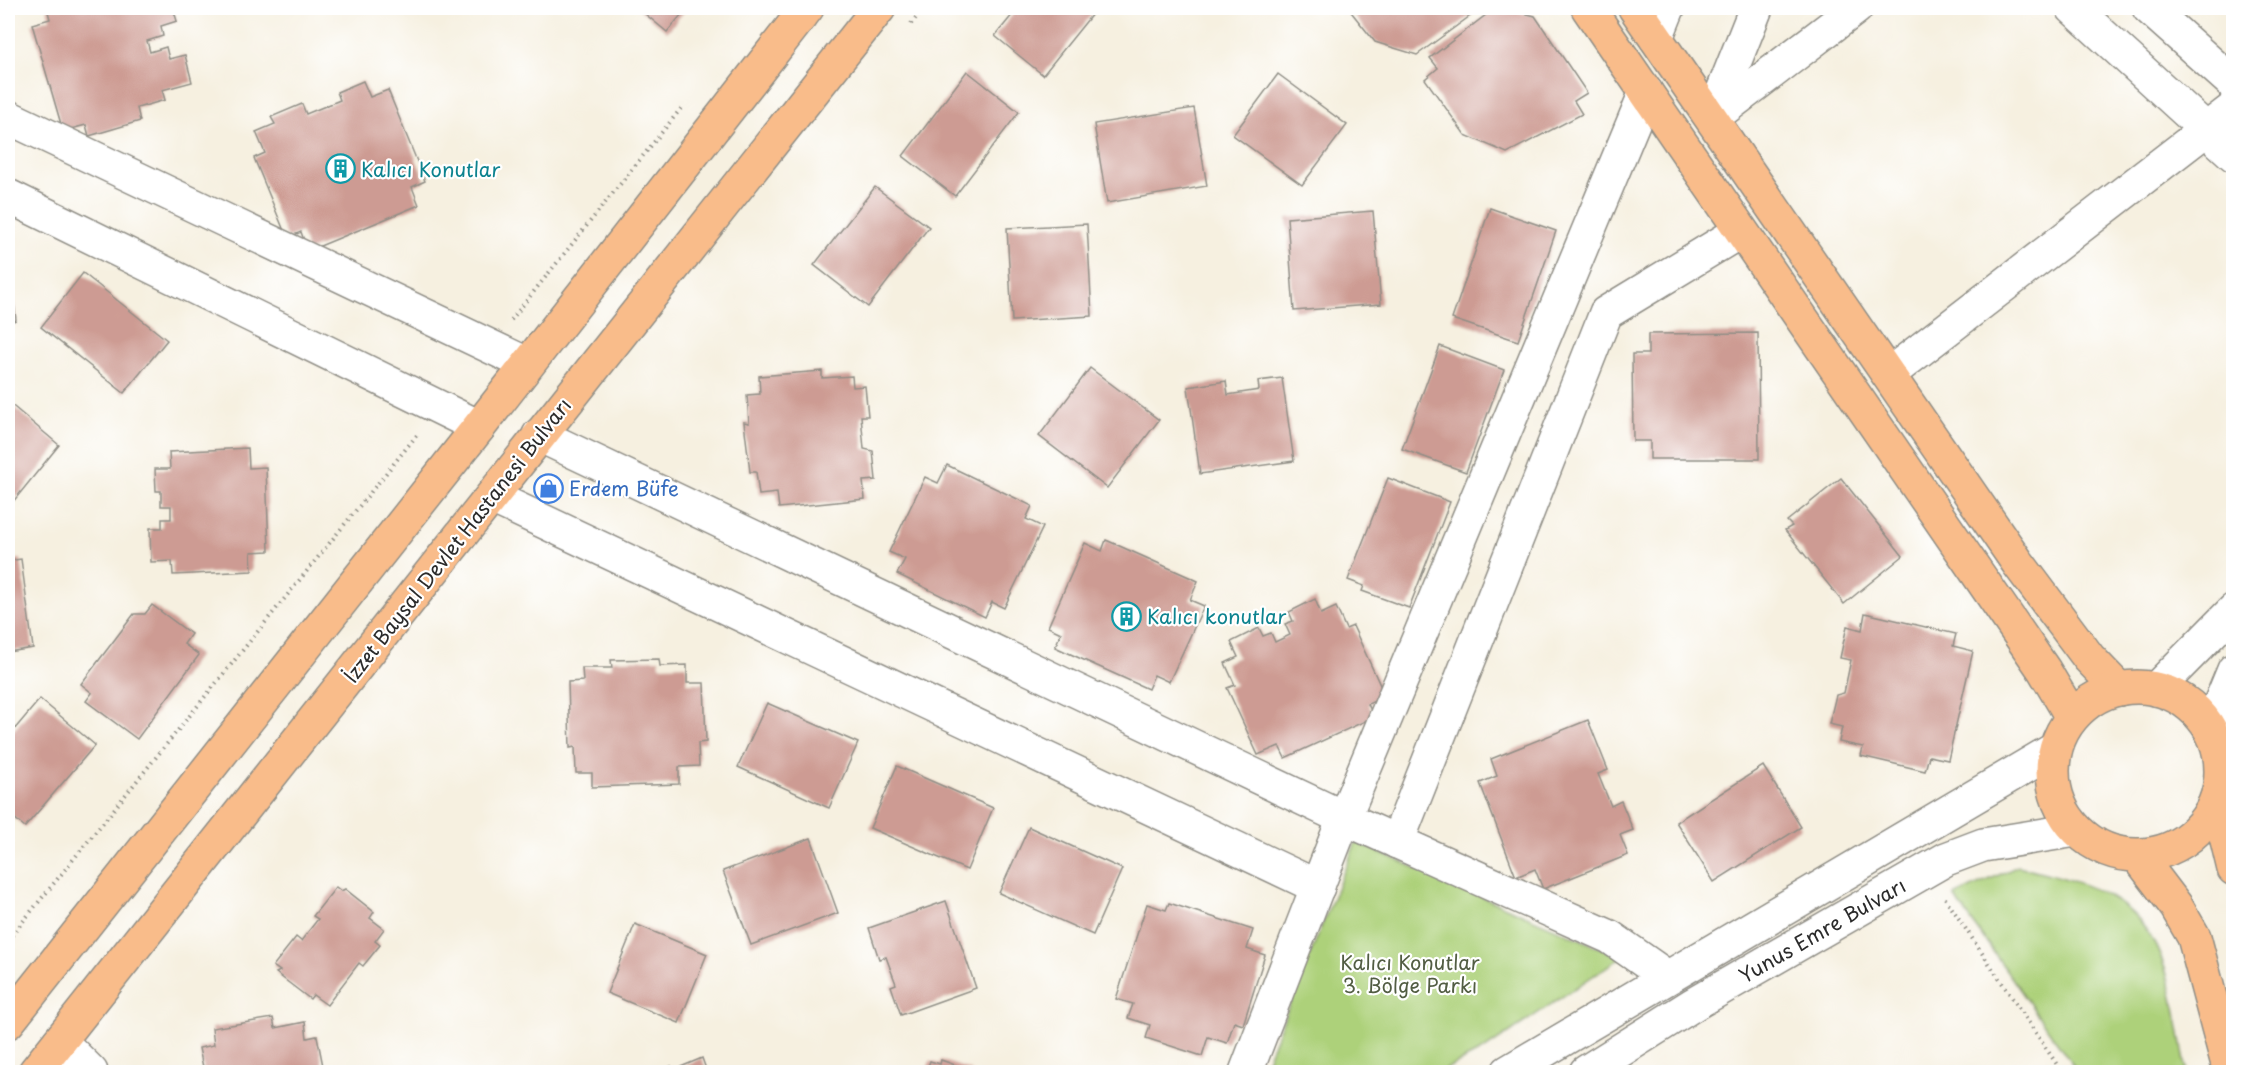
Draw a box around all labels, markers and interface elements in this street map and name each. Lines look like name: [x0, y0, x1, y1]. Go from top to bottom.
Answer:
building icon: Kalıcı Konutlar: [324, 153, 356, 185]
place label: Kalıcı Konutlar: [361, 154, 500, 184]
street label: İzzet Baysal Devlet Hastanesi Bulvarı: [336, 391, 578, 689]
shop icon: Erdem Büfe: [532, 472, 564, 504]
place label: Erdem Büfe: [569, 473, 679, 503]
building icon: Kalıcı konutlar: [1110, 600, 1142, 632]
place label: Kalıcı konutlar: [1147, 601, 1286, 631]
street label: Yunus Emre Bulvarı: [1733, 870, 1911, 990]
park label: Kalıcı Konutlar 3. Bölge Parkı: [1340, 947, 1480, 1000]

